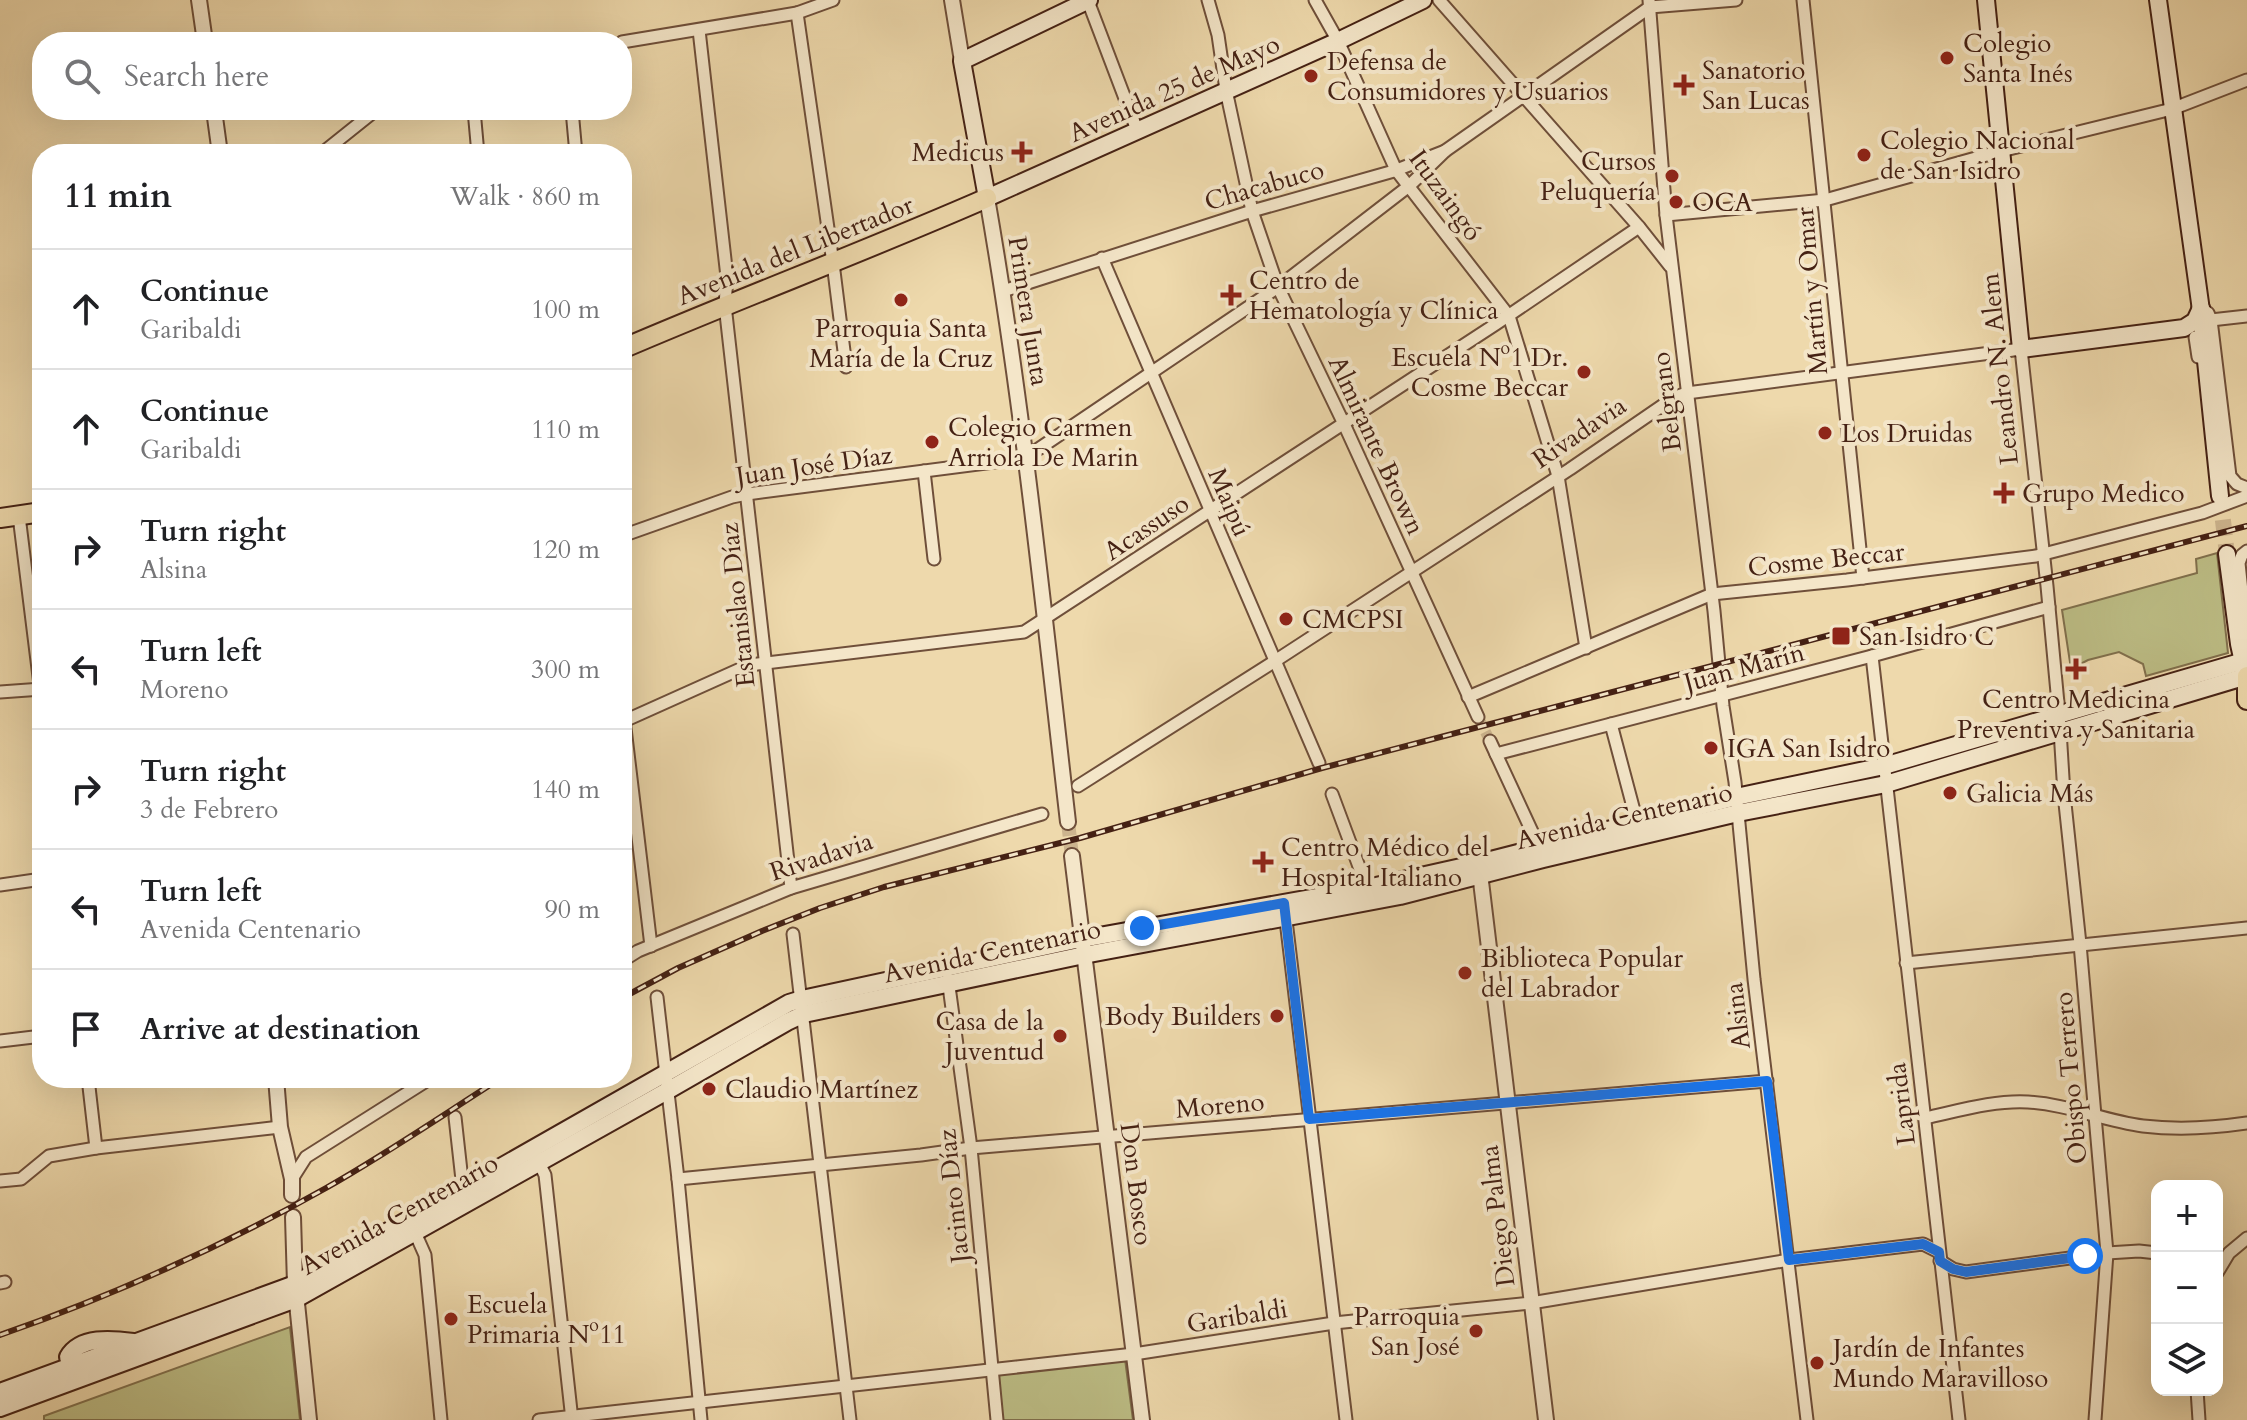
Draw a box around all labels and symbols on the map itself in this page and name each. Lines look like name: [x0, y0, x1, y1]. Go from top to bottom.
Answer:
street label: Avenida 25 de Mayo: [1063, 26, 1285, 151]
place label: Colegio Santa Inés: [1963, 26, 2073, 91]
place label: Defensa de Consumidores y Usuarios: [1327, 44, 1609, 109]
marker: Colegio Santa Inés: [1938, 49, 1956, 67]
place label: Sanatorio San Lucas: [1702, 53, 1810, 118]
marker: Defensa de Consumidores y Usuarios: [1302, 67, 1320, 85]
marker: Sanatorio San Lucas: [1673, 74, 1695, 96]
place label: Colegio Nacional de San Isidro: [1880, 123, 2075, 188]
place label: Medicus: [912, 135, 1004, 170]
marker: Medicus: [1011, 141, 1033, 163]
street label: Ituzaingó: [1401, 143, 1491, 248]
place label: Cursos Peluquería: [1540, 144, 1656, 209]
marker: Colegio Nacional de San Isidro: [1855, 146, 1873, 164]
street label: Chacabuco: [1200, 152, 1328, 219]
marker: Cursos Peluquería: [1663, 167, 1681, 185]
place label: OCA: [1692, 185, 1753, 220]
street label: Avenida del Libertador: [672, 187, 919, 314]
marker: OCA: [1667, 193, 1685, 211]
street label: Martín y Omar: [1787, 205, 1836, 376]
street label: Primera Junta: [999, 234, 1058, 388]
place label: Centro de Hematología y Clínica: [1249, 263, 1499, 328]
street label: Leandro N. Alem: [1972, 271, 2027, 467]
marker: Centro de Hematología y Clínica: [1220, 284, 1242, 306]
marker: Parroquia Santa María de la Cruz: [892, 291, 910, 309]
place label: Parroquia Santa María de la Cruz: [809, 311, 993, 376]
place label: Escuela Nº1 Dr. Cosme Beccar: [1391, 340, 1569, 405]
street label: Almirante Brown: [1320, 350, 1433, 541]
street label: Belgrano: [1643, 350, 1690, 454]
marker: Escuela Nº1 Dr. Cosme Beccar: [1575, 363, 1593, 381]
street label: Rivadavia: [1525, 388, 1633, 477]
place label: Colegio Carmen Arriola De Marin: [948, 410, 1139, 475]
place label: Los Druidas: [1841, 416, 1972, 451]
marker: Los Druidas: [1816, 424, 1834, 442]
marker: Colegio Carmen Arriola De Marin: [923, 433, 941, 451]
street label: Juan José Díaz: [730, 437, 895, 494]
street label: Maipú: [1200, 463, 1260, 542]
place label: Grupo Medico: [2022, 476, 2185, 511]
marker: Grupo Medico: [1993, 482, 2015, 504]
street label: Acassuso: [1097, 486, 1196, 569]
street label: Estanislao Díaz: [711, 521, 764, 689]
street label: Cosme Beccar: [1746, 534, 1907, 585]
place label: CMCPSI: [1302, 602, 1404, 637]
marker: CMCPSI: [1277, 610, 1295, 628]
place label: San Isidro C: [1859, 619, 1994, 654]
marker: San Isidro C: [1830, 625, 1852, 647]
street label: Juan Marín: [1676, 635, 1808, 701]
marker: Centro Medicina Preventiva y Sanitaria: [2065, 658, 2087, 680]
place label: Centro Medicina Preventiva y Sanitaria: [1957, 682, 2195, 747]
place label: IGA San Isidro: [1727, 731, 1890, 766]
marker: IGA San Isidro: [1702, 739, 1720, 757]
street label: Avenida Centenario: [1513, 775, 1736, 858]
place label: Galicia Más: [1966, 776, 2094, 811]
marker: Galicia Más: [1941, 784, 1959, 802]
street label: Rivadavia: [765, 823, 877, 890]
place label: Centro Médico del Hospital Italiano: [1281, 830, 1489, 895]
marker: Centro Médico del Hospital Italiano: [1252, 851, 1274, 873]
route end: [1124, 910, 1160, 946]
street label: Avenida Centenario: [880, 911, 1104, 992]
place label: Biblioteca Popular del Labrador: [1481, 941, 1683, 1006]
marker: Biblioteca Popular del Labrador: [1456, 964, 1474, 982]
street label: Alsina: [1716, 980, 1759, 1051]
street label: Obispo Terrero: [2046, 991, 2095, 1165]
place label: Body Builders: [1105, 999, 1261, 1034]
place label: Casa de la Juventud: [935, 1004, 1044, 1069]
marker: Body Builders: [1268, 1007, 1286, 1025]
marker: Casa de la Juventud: [1051, 1027, 1069, 1045]
street label: Laprida: [1879, 1061, 1924, 1147]
place label: Claudio Martínez: [725, 1072, 919, 1107]
marker: Claudio Martínez: [700, 1080, 718, 1098]
street label: Moreno: [1174, 1084, 1266, 1127]
street label: Don Bosco: [1112, 1121, 1161, 1247]
street label: Jacinto Díaz: [929, 1127, 978, 1269]
street label: Diego Palma: [1471, 1143, 1524, 1289]
street label: Avenida Centenario: [294, 1146, 504, 1283]
route start: [2067, 1238, 2103, 1274]
place label: Escuela Primaria Nº11: [467, 1287, 626, 1352]
street label: Garibaldi: [1184, 1291, 1290, 1342]
place label: Parroquia San José: [1354, 1299, 1460, 1364]
marker: Escuela Primaria Nº11: [442, 1310, 460, 1328]
marker: Parroquia San José: [1467, 1322, 1485, 1340]
place label: Jardín de Infantes Mundo Maravilloso: [1829, 1331, 2048, 1396]
marker: Jardín de Infantes Mundo Maravilloso: [1808, 1354, 1826, 1372]

